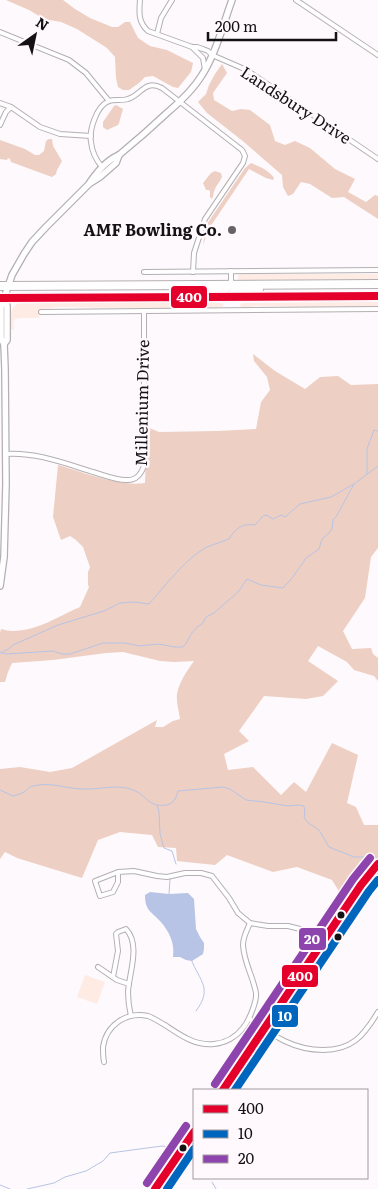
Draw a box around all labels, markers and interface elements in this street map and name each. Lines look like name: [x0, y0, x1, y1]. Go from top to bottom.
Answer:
north arrow: [10, 10, 60, 60]
scale bar: [208, 10, 336, 42]
text: N: [32, 12, 53, 35]
text: 200 m: [215, 14, 258, 37]
street label: Landsbury Drive: [236, 59, 357, 149]
place label: AMF Bowling Co.: [84, 217, 222, 241]
marker: AMF Bowling Co.: [226, 224, 238, 236]
line badge: 400: [170, 285, 208, 309]
text: 400: [176, 286, 202, 306]
street label: Millenium Drive: [128, 339, 154, 467]
unlabelled marker: [336, 910, 346, 920]
line badge: 20: [298, 927, 327, 951]
text: 20: [304, 928, 320, 948]
unlabelled marker: [333, 932, 343, 942]
line badge: 400: [281, 964, 319, 988]
text: 400: [287, 965, 313, 985]
line badge: 10: [271, 1004, 299, 1028]
text: 10: [278, 1005, 293, 1025]
legend: [193, 1089, 368, 1179]
text: 400: [238, 1096, 264, 1119]
text: 10: [238, 1121, 253, 1144]
unlabelled marker: [178, 1143, 188, 1153]
text: 20: [238, 1146, 255, 1169]

